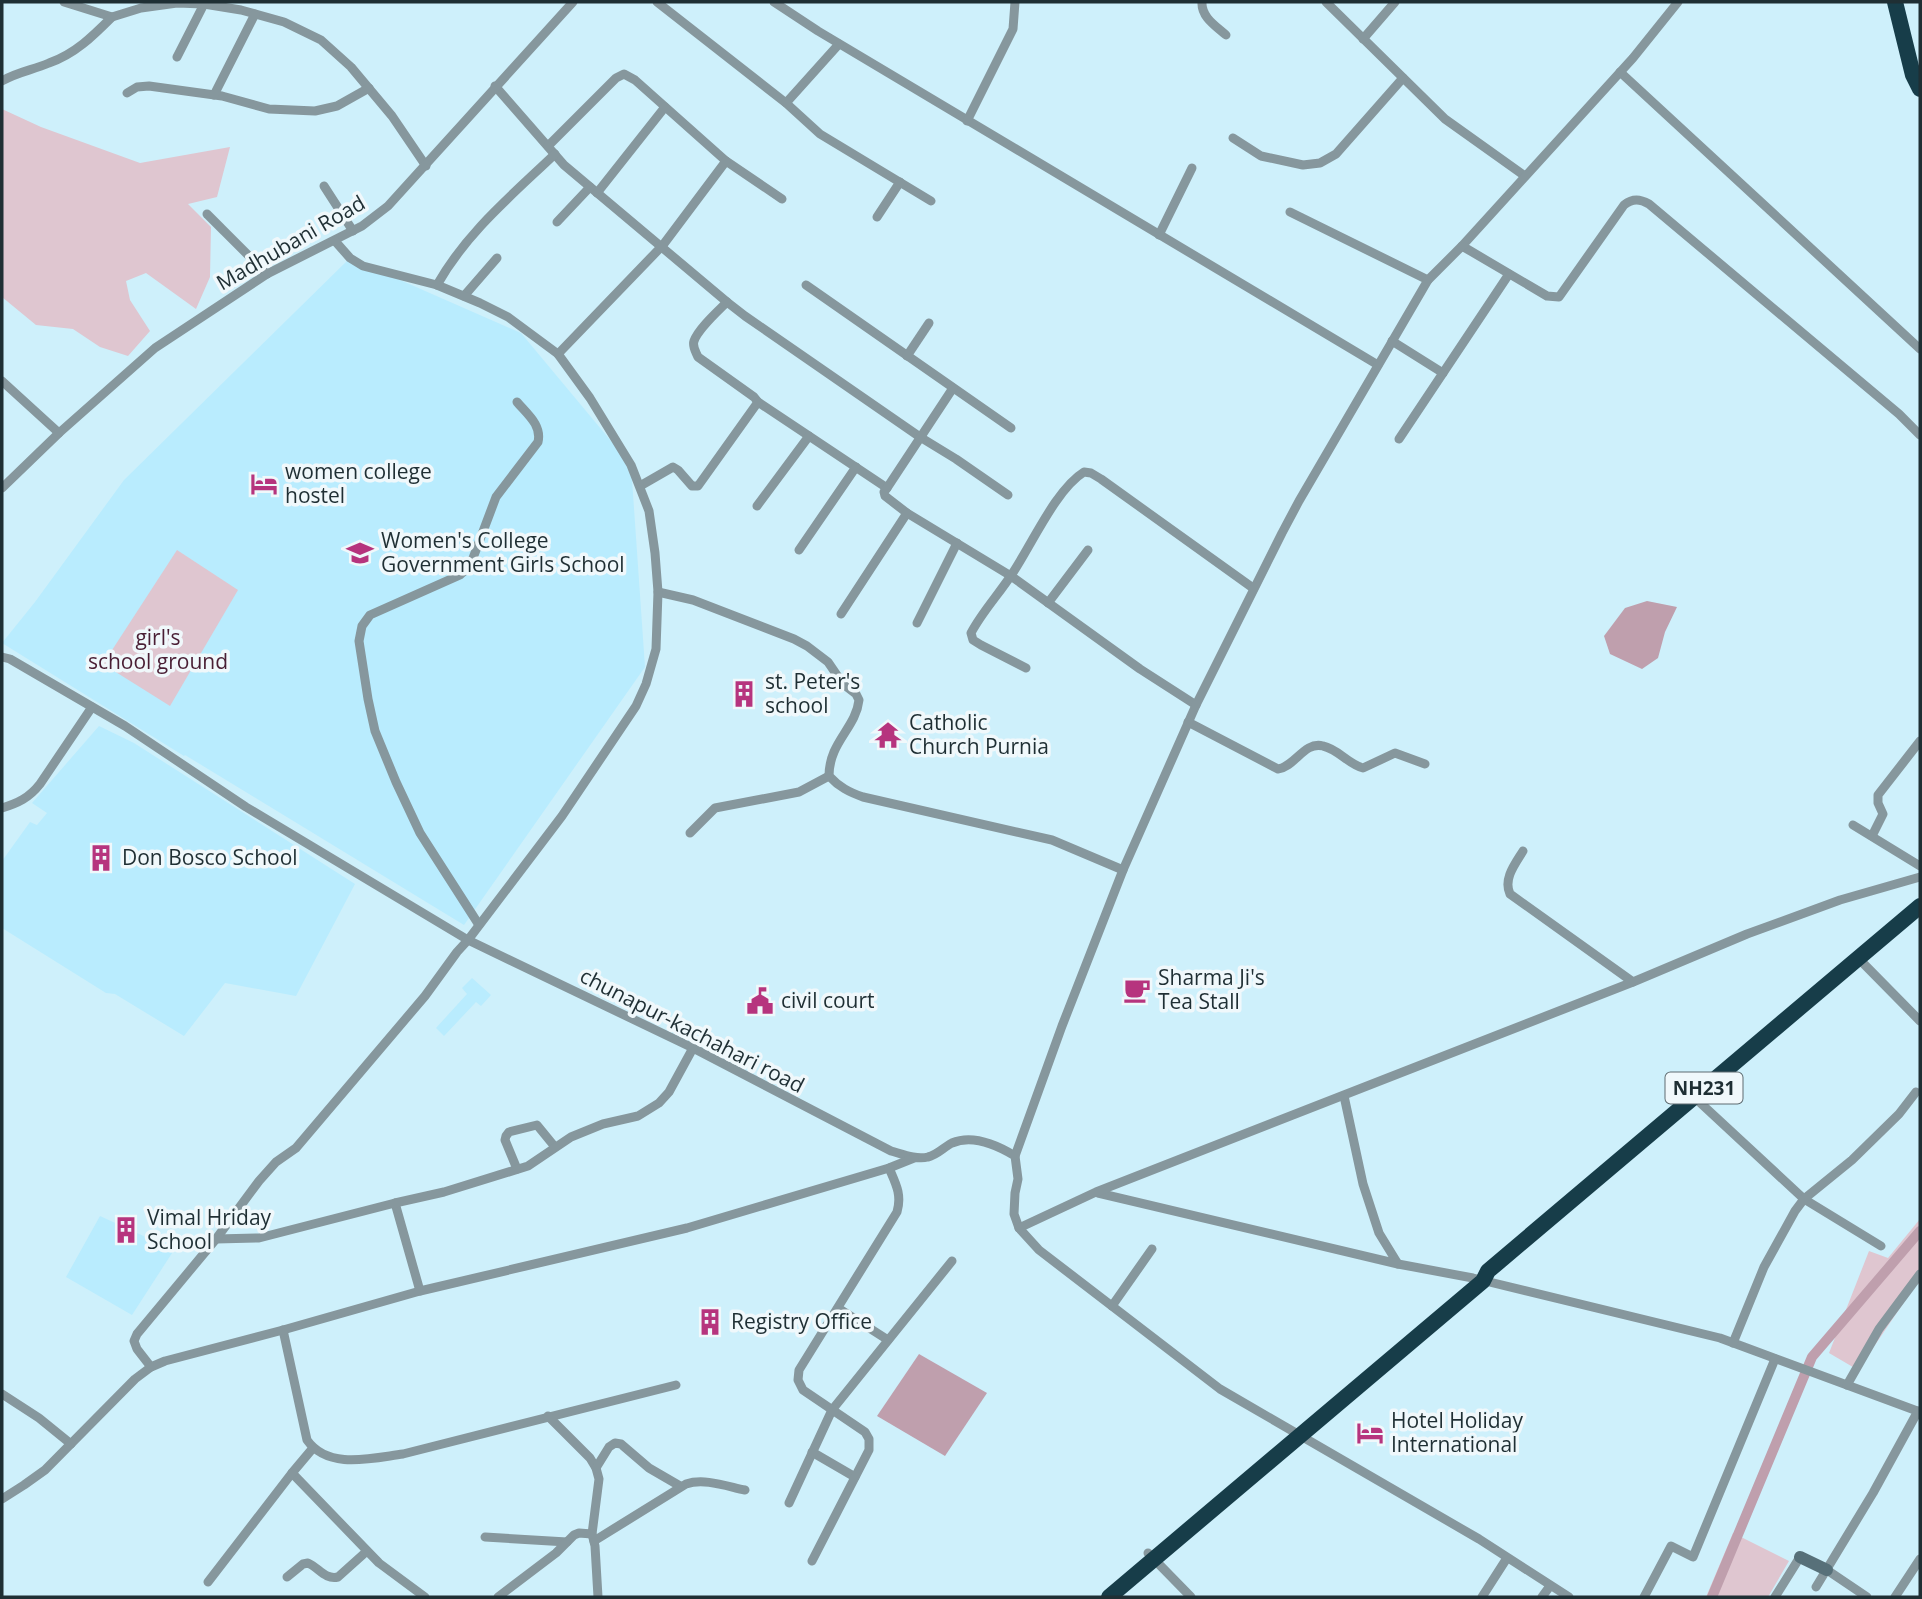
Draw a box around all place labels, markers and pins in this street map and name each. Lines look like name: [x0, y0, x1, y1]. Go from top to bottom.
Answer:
place label: women college hostel: [285, 457, 432, 509]
hotel icon: women college hostel: [249, 469, 279, 499]
place label: Women's College Government Girls School: [381, 526, 625, 578]
school or university icon: Women's College Government Girls School: [345, 538, 375, 568]
place label: st. Peter's school: [765, 667, 860, 719]
building icon: st. Peter's school: [729, 679, 759, 709]
place label: Catholic Church Purnia: [909, 708, 1049, 760]
temple icon: Catholic Church Purnia: [873, 720, 903, 750]
building icon: Don Bosco School: [86, 843, 116, 873]
place label: Don Bosco School: [122, 843, 298, 871]
place label: Sharma Ji's Tea Stall: [1158, 963, 1265, 1015]
cafe icon: Sharma Ji's Tea Stall: [1122, 975, 1152, 1005]
public building icon: civil court: [745, 986, 775, 1016]
place label: civil court: [781, 986, 875, 1014]
place label: Vimal Hriday School: [147, 1203, 272, 1255]
building icon: Vimal Hriday School: [111, 1215, 141, 1245]
building icon: Registry Office: [695, 1307, 725, 1337]
place label: Registry Office: [731, 1307, 872, 1335]
place label: Hotel Holiday International: [1391, 1406, 1523, 1458]
hotel icon: Hotel Holiday International: [1355, 1418, 1385, 1448]

